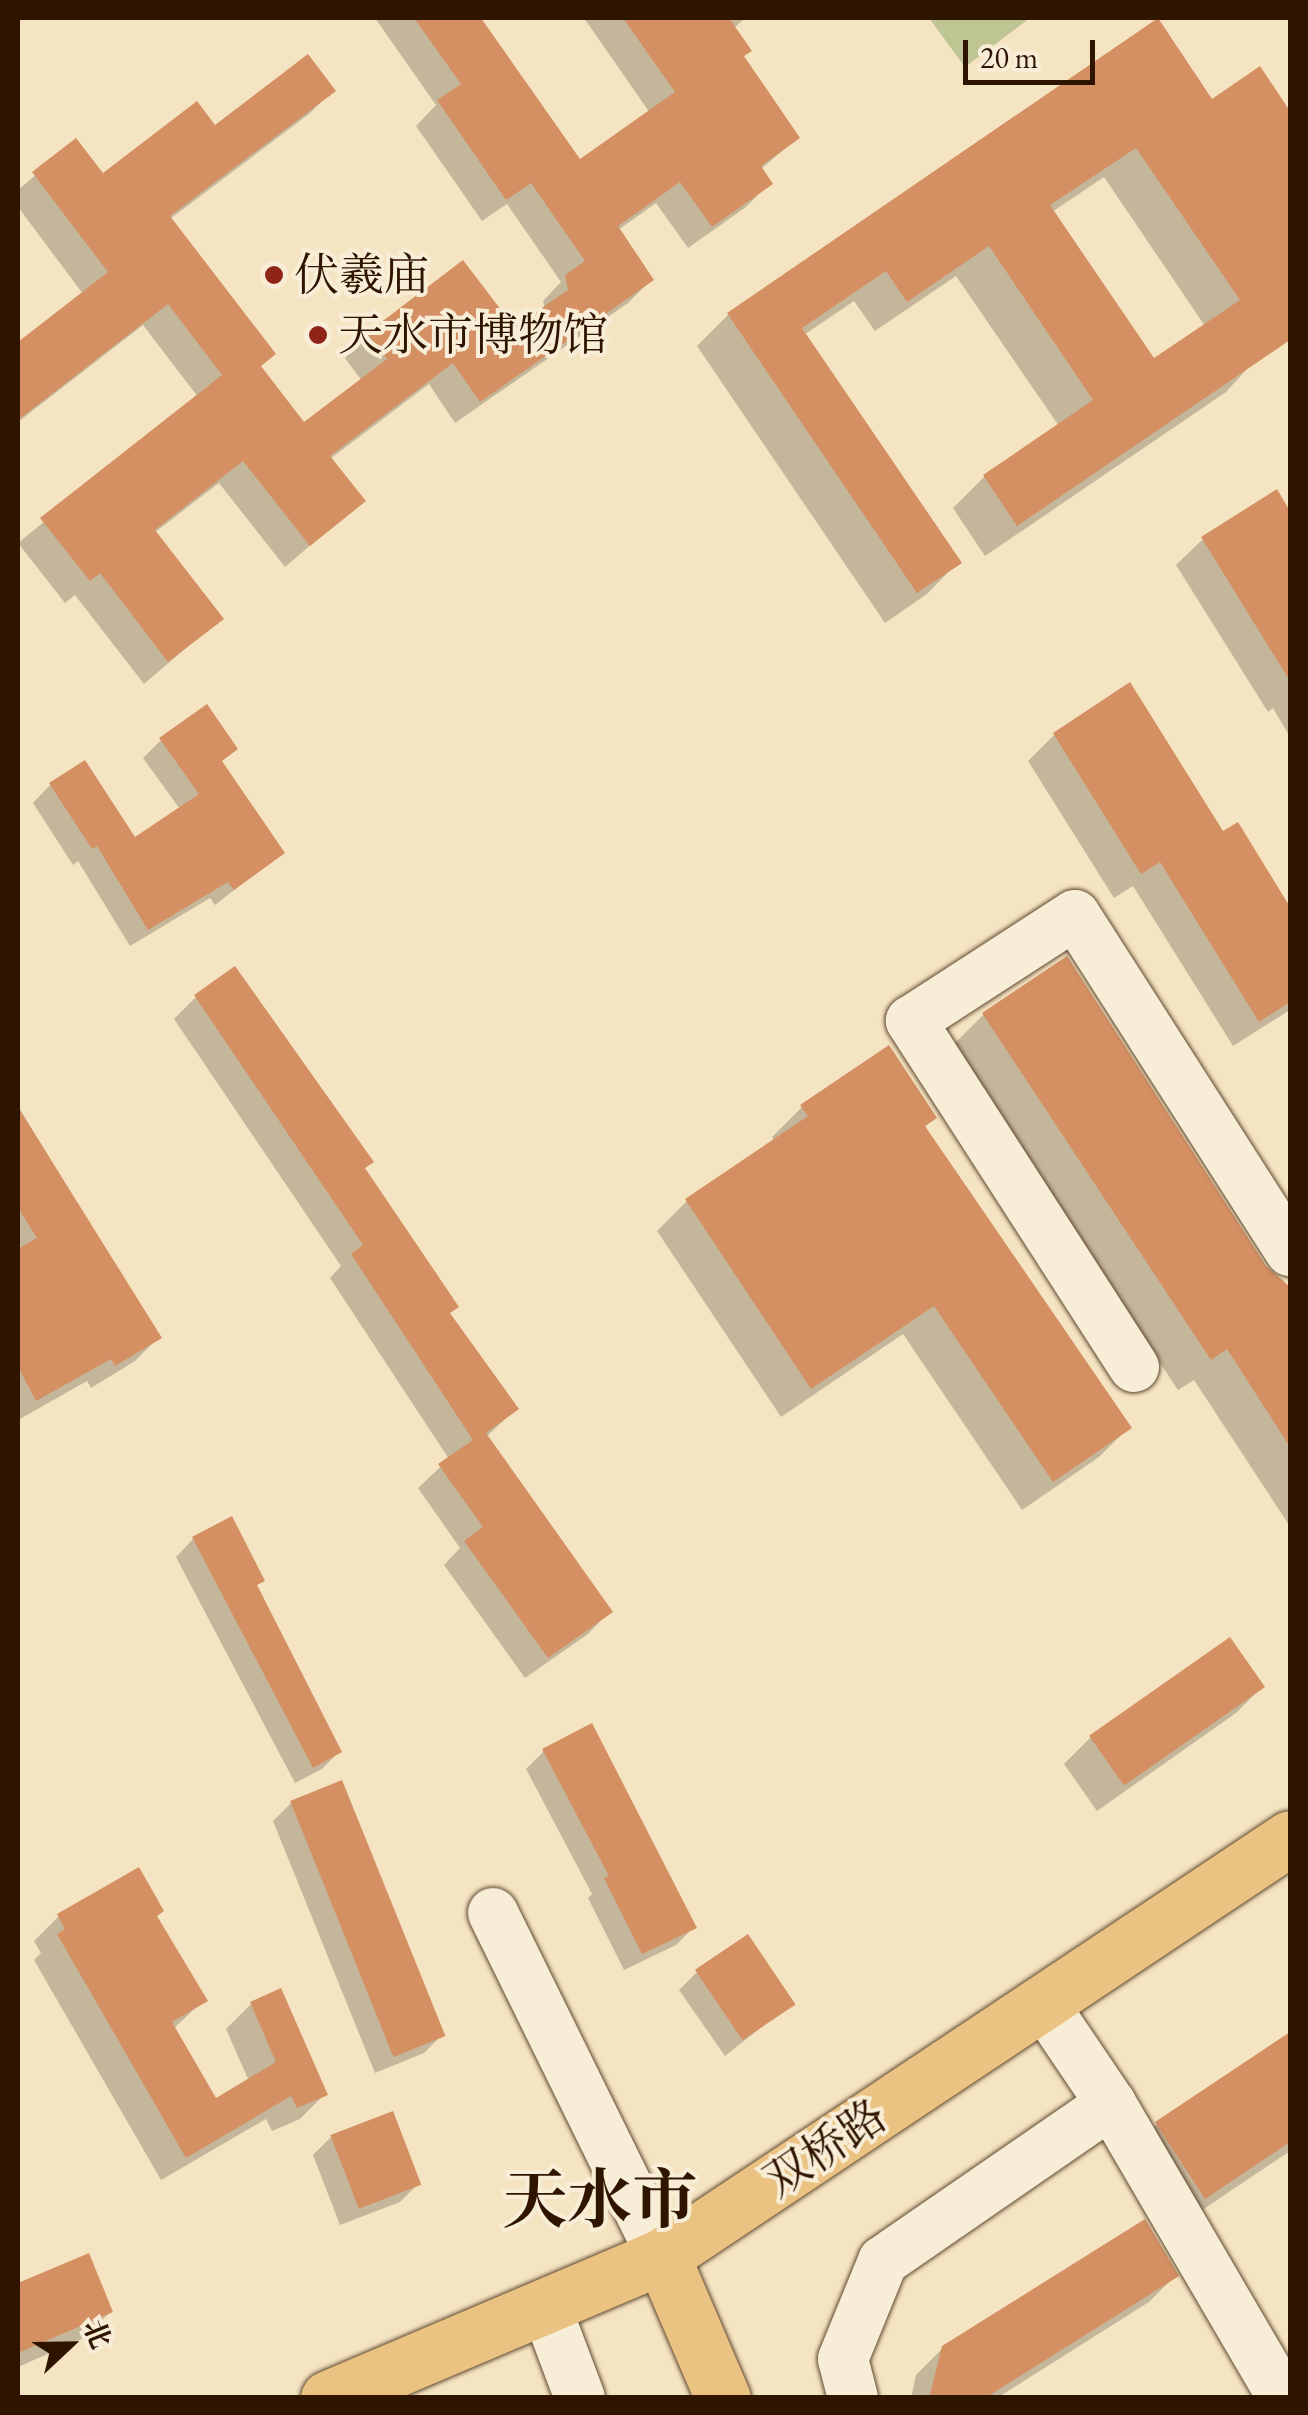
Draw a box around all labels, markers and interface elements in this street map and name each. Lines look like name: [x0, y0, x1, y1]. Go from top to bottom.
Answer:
scale bar: [968, 20, 1100, 82]
text: 20 m: [980, 38, 1038, 77]
place label: 伏羲庙: [294, 248, 429, 302]
marker: 伏羲庙: [263, 264, 285, 286]
place label: 天水市博物馆: [338, 308, 608, 362]
marker: 天水市博物馆: [307, 324, 329, 346]
street label: 双桥路: [754, 2088, 896, 2208]
district label: 天水市: [503, 2160, 697, 2238]
north arrow: [20, 2295, 120, 2395]
text: 北: [76, 2314, 120, 2353]

